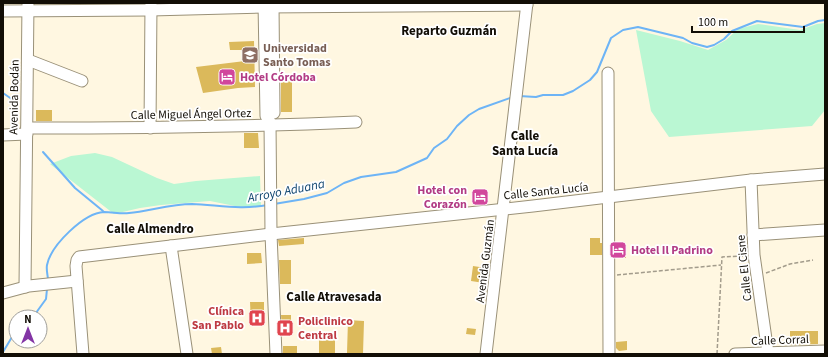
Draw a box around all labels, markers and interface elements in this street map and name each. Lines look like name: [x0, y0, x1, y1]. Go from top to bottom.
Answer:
scale bar: [692, 8, 804, 34]
text: 100 m: [698, 14, 728, 31]
district label: Reparto Guzmán: [401, 22, 497, 40]
place label: Universidad Santo Tomas: [263, 40, 331, 71]
school or university icon: Universidad Santo Tomas: [240, 45, 260, 65]
street label: Avenida Bodán: [5, 59, 24, 135]
hotel icon: Hotel Córdoba: [217, 67, 237, 87]
place label: Hotel Córdoba: [240, 69, 316, 86]
street label: Calle Miguel Ángel Ortez: [131, 105, 251, 124]
district label: Calle Santa Lucía: [492, 127, 558, 160]
water label: Arroyo Aduana: [245, 175, 326, 207]
street label: Calle Santa Lucía: [503, 179, 589, 204]
place label: Hotel con Corazón: [417, 182, 467, 213]
hotel icon: Hotel con Corazón: [470, 187, 490, 207]
street label: Avenida Guzmán: [472, 218, 499, 304]
district label: Calle Almendro: [106, 220, 194, 238]
street label: Calle El Cisne: [733, 234, 756, 302]
hotel icon: Hotel Il Padrino: [608, 240, 628, 260]
place label: Hotel Il Padrino: [631, 242, 713, 259]
district label: Calle Atravesada: [286, 288, 382, 306]
place label: Clínica San Pablo: [192, 303, 244, 334]
hospital icon: Clínica San Pablo: [247, 308, 267, 328]
north arrow: [8, 309, 48, 349]
text: N: [24, 312, 32, 327]
place label: Policlinico Central: [298, 313, 353, 344]
hospital icon: Policlinico Central: [275, 318, 295, 338]
street label: Calle Corral: [751, 331, 809, 350]

